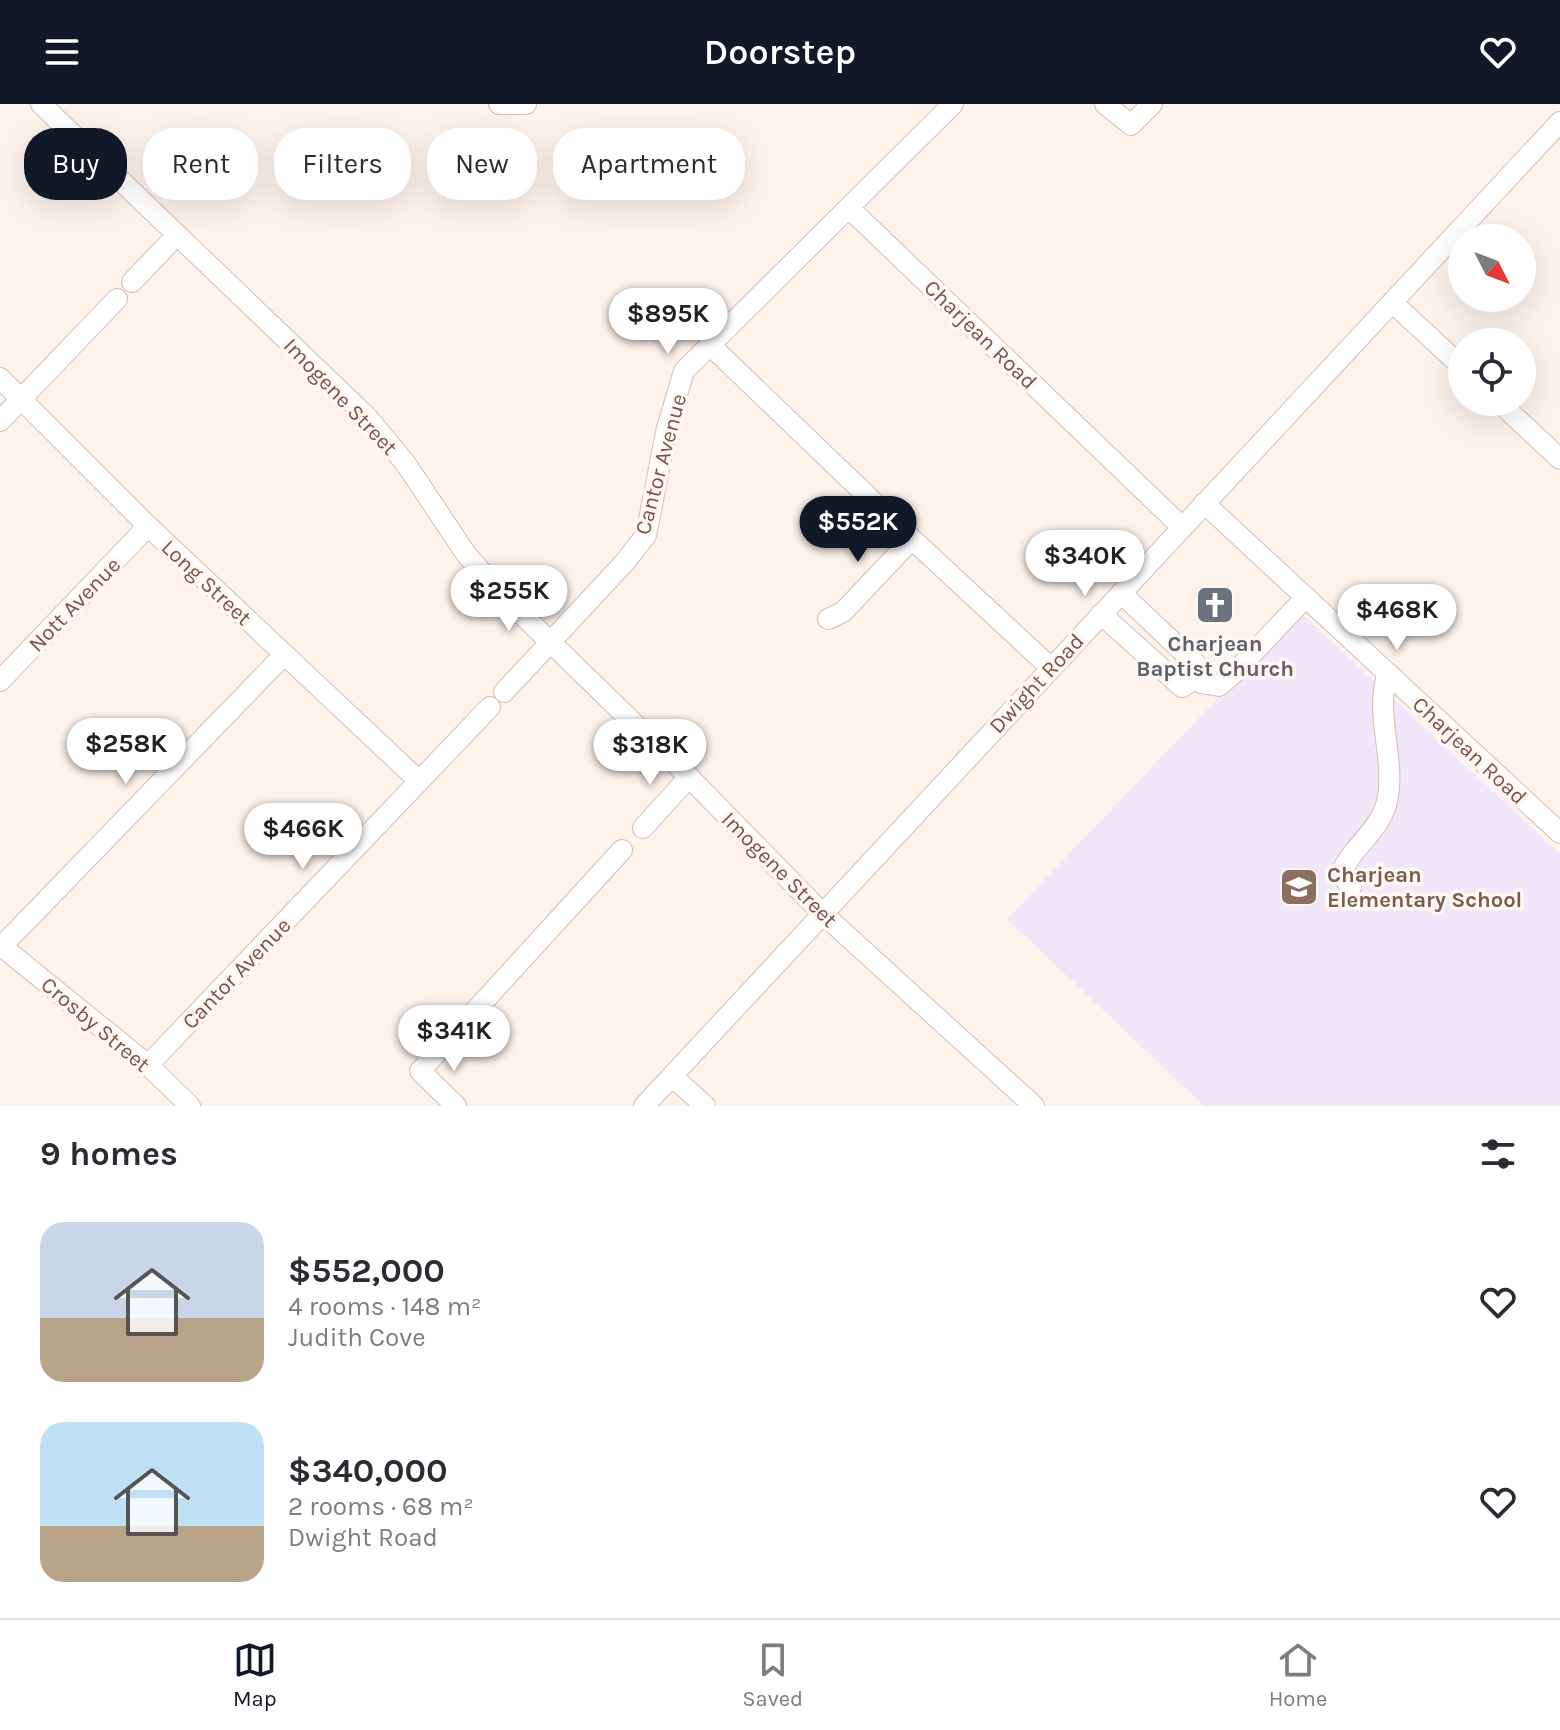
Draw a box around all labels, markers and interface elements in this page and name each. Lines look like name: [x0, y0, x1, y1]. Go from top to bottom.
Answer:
icon: menu: [40, 30, 84, 74]
icon: heart: [1476, 30, 1520, 74]
text: Doorstep: [704, 31, 856, 73]
chip: Buy: [24, 128, 127, 200]
chip: Rent: [143, 128, 258, 200]
chip: Filters: [274, 128, 411, 200]
chip: New: [427, 128, 537, 200]
chip: Apartment: [553, 128, 745, 200]
north arrow: [1448, 224, 1536, 312]
map controls: [1448, 224, 1536, 416]
street label: Charjean Road: [919, 275, 1042, 395]
pin: $895K: [612, 288, 724, 356]
text: $895K: [627, 298, 709, 329]
button: locate: [1448, 328, 1536, 416]
street label: Imogene Street: [278, 333, 403, 461]
street label: Cantor Avenue: [630, 391, 692, 538]
pin: $552K: [802, 496, 914, 564]
text: $552K: [818, 506, 898, 537]
pin: $340K: [1029, 530, 1141, 598]
street label: Long Street: [156, 534, 257, 631]
text: $340K: [1043, 540, 1127, 571]
street label: Nott Avenue: [23, 552, 126, 657]
pin: $255K: [453, 565, 565, 633]
text: $255K: [469, 575, 549, 606]
church icon: Charjean Baptist Church: [1194, 584, 1236, 626]
pin: $468K: [1341, 584, 1453, 652]
text: $468K: [1356, 594, 1438, 625]
street label: Dwight Road: [984, 628, 1089, 739]
place label: Charjean Baptist Church: [1136, 631, 1294, 682]
street label: Charjean Road: [1407, 691, 1532, 810]
pin: $258K: [70, 718, 182, 786]
pin: $318K: [594, 719, 706, 787]
text: $258K: [85, 728, 167, 759]
text: $318K: [611, 729, 689, 760]
pin: $466K: [247, 803, 359, 871]
street label: Imogene Street: [716, 807, 842, 933]
text: $466K: [262, 813, 344, 844]
place label: Charjean Elementary School: [1327, 862, 1522, 913]
school or university icon: Charjean Elementary School: [1278, 866, 1320, 908]
street label: Cantor Avenue: [177, 913, 296, 1035]
street label: Crosby Street: [36, 972, 155, 1078]
pin: $341K: [398, 1005, 510, 1073]
text: $341K: [416, 1015, 492, 1046]
icon: filters: [1476, 1132, 1520, 1176]
text: 9 homes: [40, 1134, 178, 1174]
text: $552,000: [288, 1251, 445, 1291]
icon: home: [104, 1254, 200, 1350]
icon: heart: [1476, 1280, 1520, 1324]
text: 4 rooms · 148 m²: [288, 1291, 482, 1322]
text: Judith Cove: [288, 1322, 426, 1353]
text: $340,000: [288, 1451, 447, 1491]
icon: home: [104, 1454, 200, 1550]
icon: heart: [1476, 1480, 1520, 1524]
text: 2 rooms · 68 m²: [288, 1491, 474, 1522]
text: Dwight Road: [288, 1522, 438, 1553]
tab: Map: [233, 1638, 277, 1712]
tab: Saved: [742, 1638, 803, 1712]
tab: Home: [1269, 1638, 1327, 1712]

